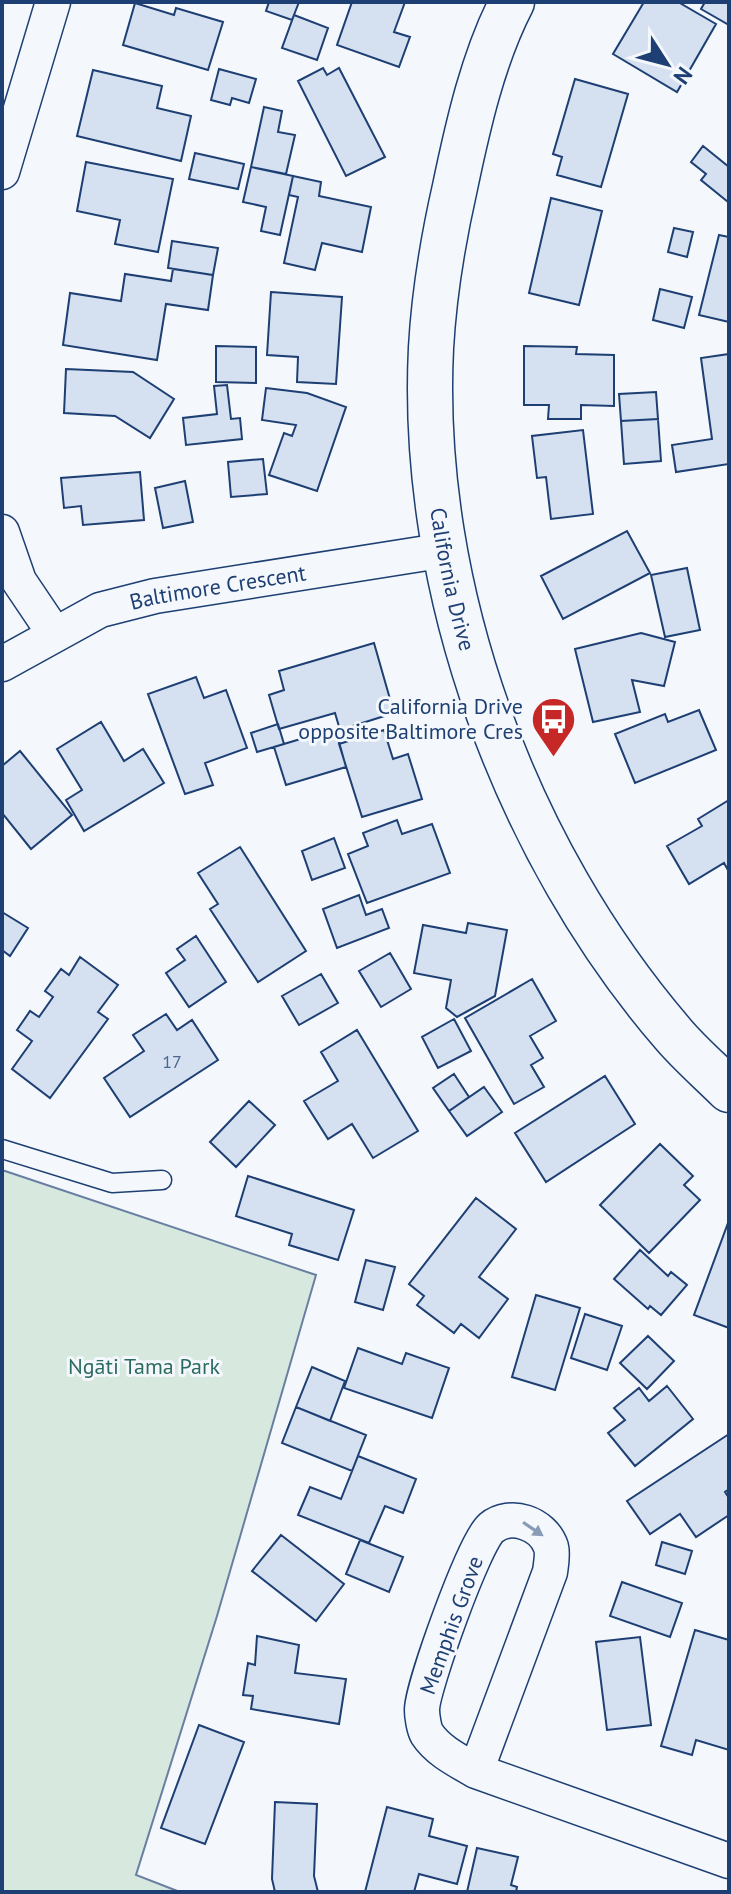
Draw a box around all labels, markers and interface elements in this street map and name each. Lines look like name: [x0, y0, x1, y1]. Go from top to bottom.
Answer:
north arrow: [627, 24, 707, 104]
text: N: [668, 62, 699, 90]
street label: California Drive: [424, 506, 482, 654]
street label: Baltimore Crescent: [127, 558, 308, 616]
place label: California Drive opposite Baltimore Cres: [298, 692, 523, 745]
bus stop icon: California Drive opposite Baltimore Cres: [530, 695, 578, 758]
house number: 17: [162, 1050, 182, 1073]
park label: Ngāti Tama Park: [68, 1352, 220, 1380]
one-way arrow: [522, 1522, 543, 1537]
street label: Memphis Grove: [413, 1552, 489, 1698]

